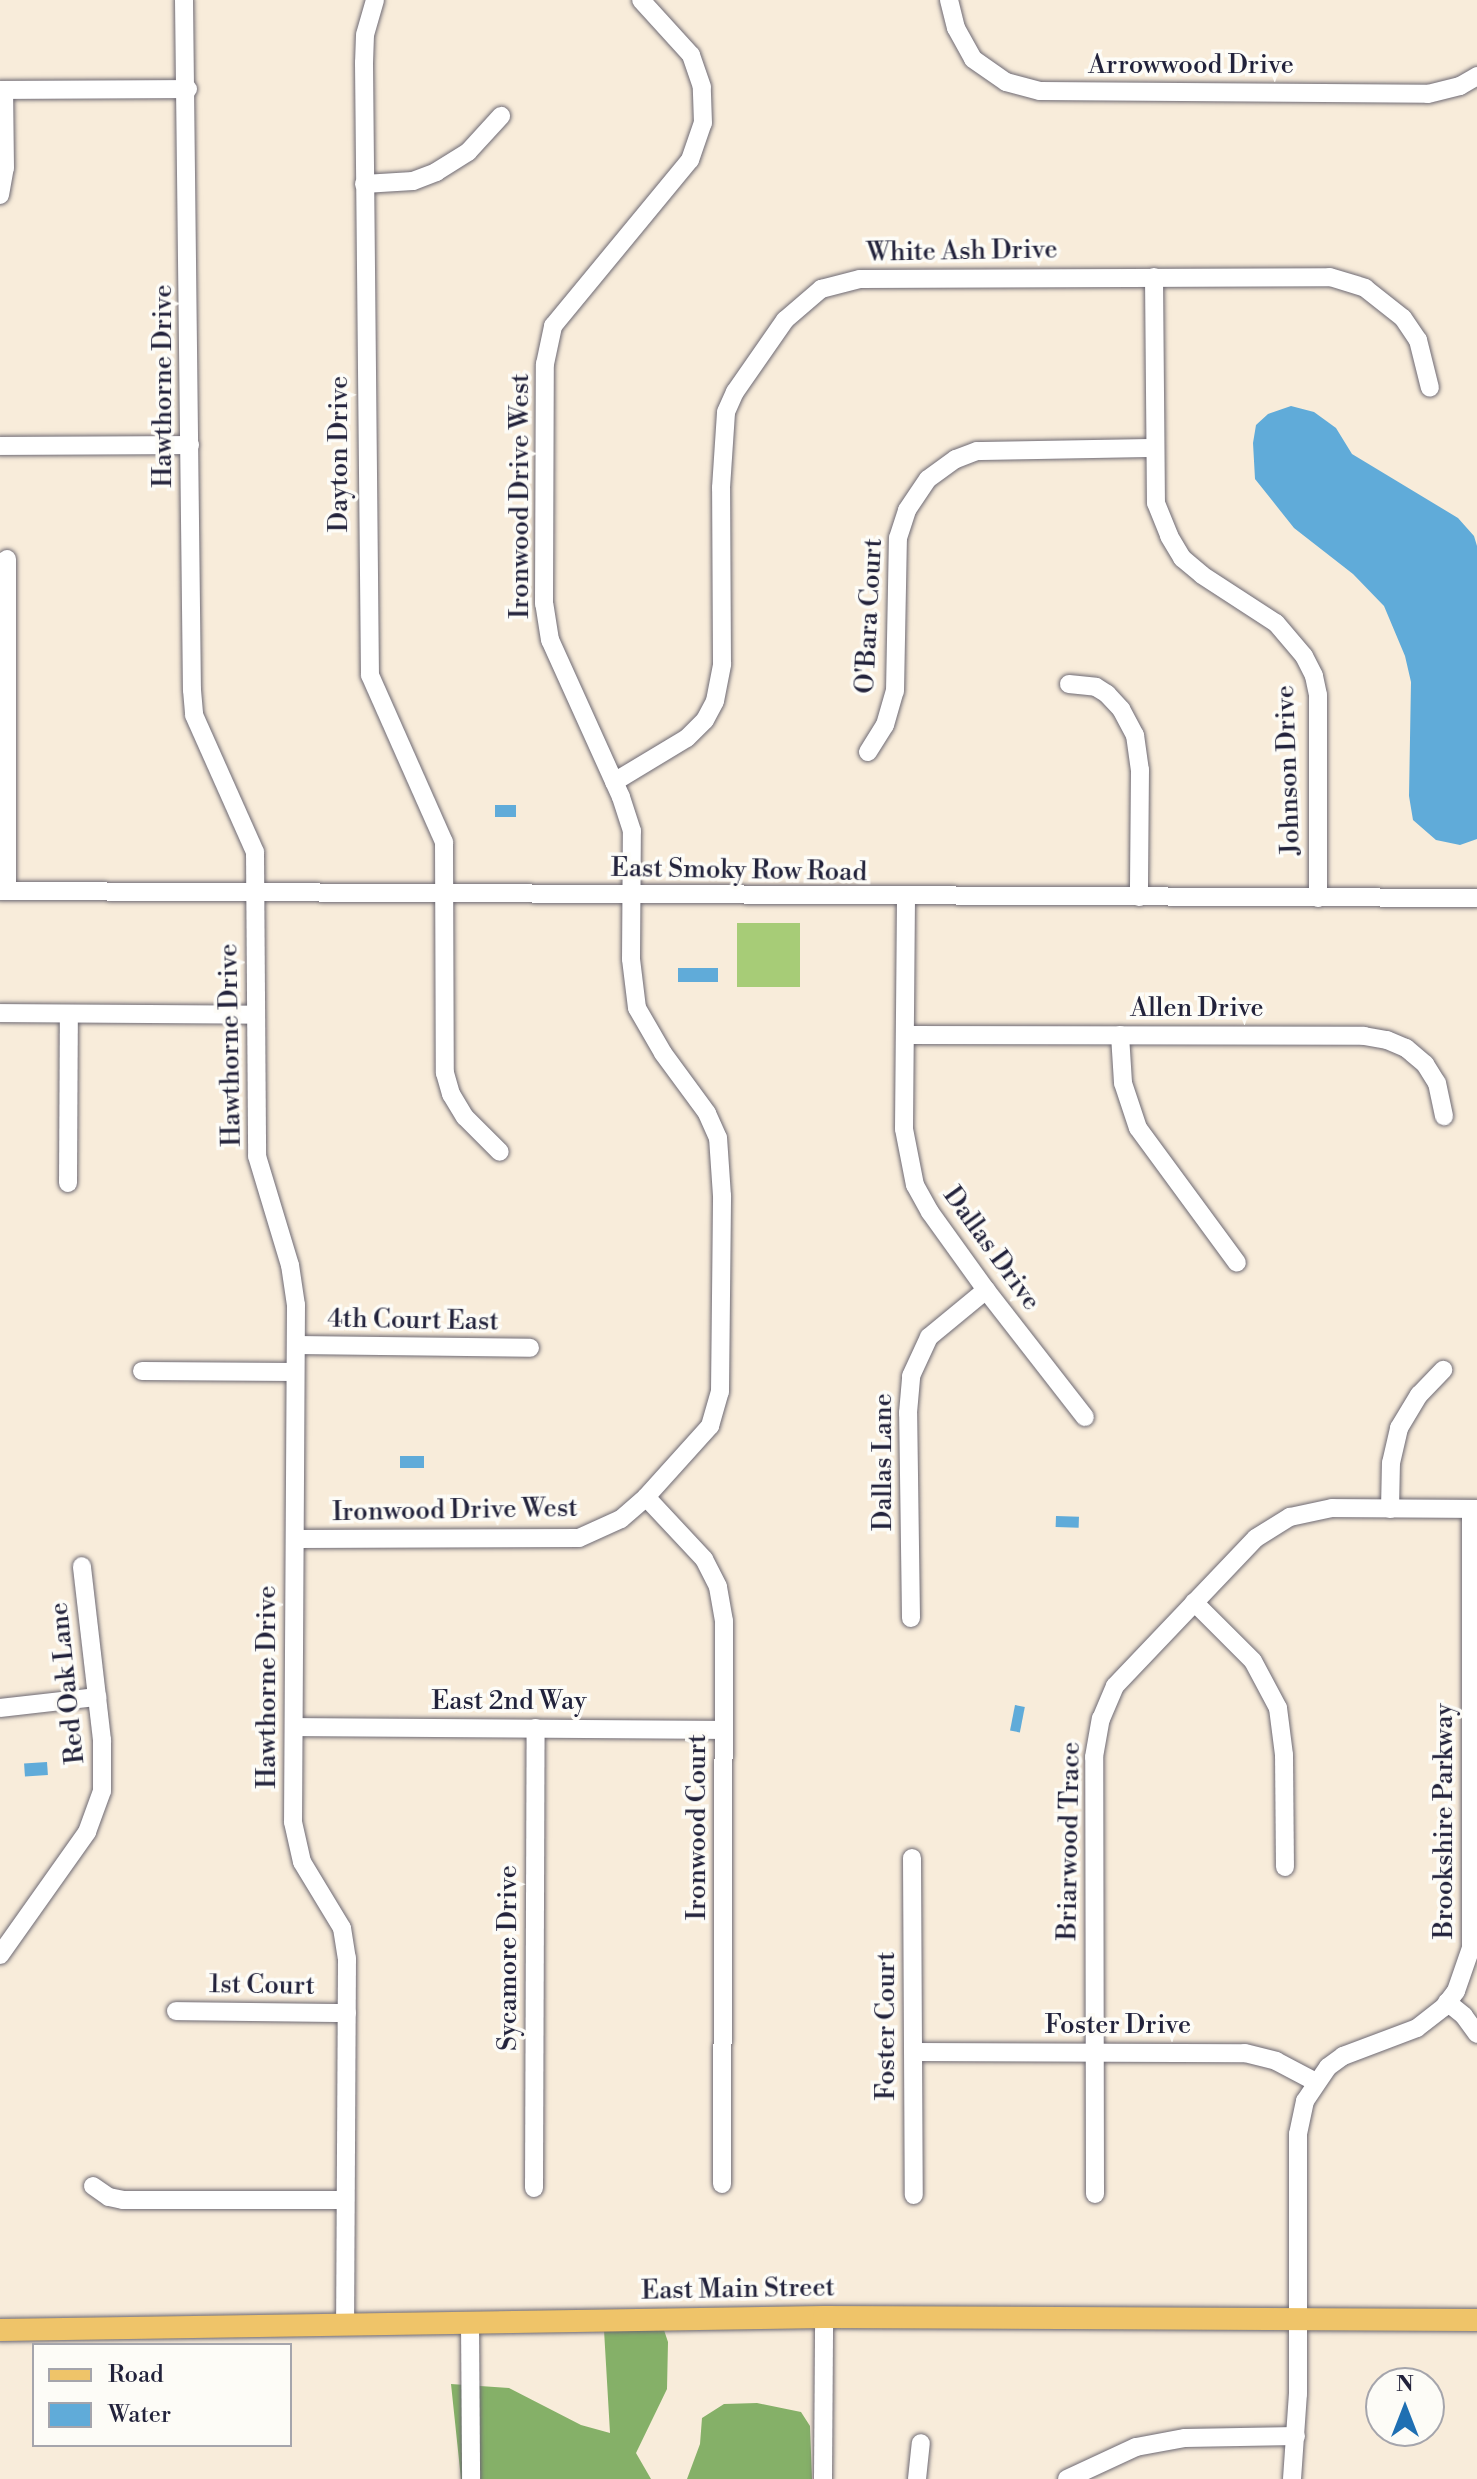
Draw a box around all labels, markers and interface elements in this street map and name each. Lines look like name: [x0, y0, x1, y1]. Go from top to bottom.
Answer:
street label: Arrowwood Drive: [1088, 50, 1294, 82]
street label: White Ash Drive: [866, 235, 1058, 269]
street label: Hawthorne Drive: [148, 284, 180, 488]
street label: Ironwood Drive West: [505, 373, 537, 619]
street label: Dayton Drive: [324, 376, 356, 532]
street label: O'Bara Court: [850, 537, 890, 695]
street label: Johnson Drive: [1270, 685, 1308, 855]
street label: East Smoky Row Road: [611, 853, 867, 889]
street label: Hawthorne Drive: [214, 943, 248, 1147]
street label: Allen Drive: [1130, 993, 1264, 1025]
street label: Dallas Drive: [936, 1181, 1046, 1317]
street label: 4th Court East: [327, 1304, 499, 1338]
street label: Dallas Lane: [868, 1393, 900, 1531]
street label: Ironwood Drive West: [332, 1493, 578, 1529]
street label: Hawthorne Drive: [252, 1585, 284, 1789]
street label: Red Oak Lane: [44, 1601, 92, 1765]
street label: East 2nd Way: [431, 1686, 587, 1718]
street label: Brookshire Parkway: [1429, 1703, 1461, 1939]
street label: Ironwood Court: [682, 1734, 714, 1920]
street label: Briarwood Trace: [1053, 1741, 1087, 1941]
street label: Sycamore Drive: [493, 1865, 525, 2051]
street label: Foster Court: [871, 1952, 903, 2100]
street label: 1st Court: [209, 1969, 315, 2003]
street label: Foster Drive: [1045, 2010, 1191, 2042]
street label: East Main Street: [641, 2273, 835, 2307]
legend: [32, 2343, 292, 2447]
text: Road: [108, 2360, 164, 2390]
north arrow: [1365, 2367, 1445, 2447]
text: N: [1396, 2371, 1414, 2398]
text: Water: [108, 2400, 171, 2430]

